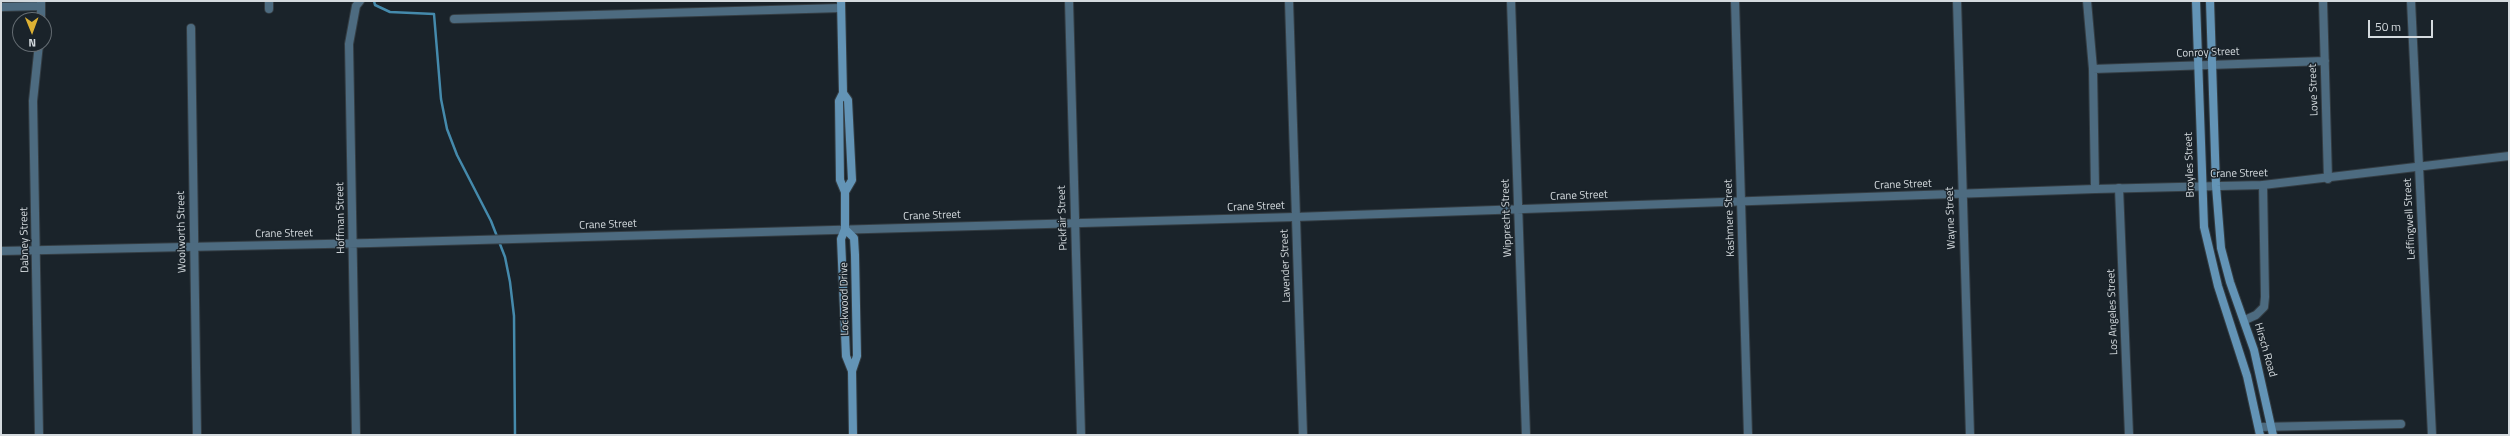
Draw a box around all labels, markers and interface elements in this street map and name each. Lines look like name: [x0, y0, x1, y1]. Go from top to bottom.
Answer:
north arrow: [12, 12, 52, 52]
scale bar: [2370, 12, 2435, 38]
text: 50 m: [2375, 17, 2401, 36]
text: N: [28, 35, 36, 51]
street label: Conroy Street: [2176, 45, 2240, 61]
street label: Love Street: [2306, 64, 2322, 116]
street label: Broyles Street: [2182, 132, 2198, 198]
street label: Crane Street: [2210, 167, 2268, 181]
street label: Crane Street: [1874, 177, 1932, 193]
street label: Leffingwell Street: [2401, 178, 2419, 260]
street label: Wipprecht Street: [1499, 179, 1515, 257]
street label: Kashmere Street: [1722, 179, 1738, 257]
street label: Hoffman Street: [334, 182, 348, 254]
street label: Pickfair Street: [1055, 185, 1071, 251]
street label: Wayne Street: [1943, 186, 1959, 250]
street label: Crane Street: [1550, 188, 1608, 204]
street label: Woolworth Street: [175, 191, 189, 273]
street label: Crane Street: [1227, 199, 1285, 215]
street label: Dabney Street: [18, 207, 32, 273]
street label: Crane Street: [903, 208, 961, 224]
street label: Crane Street: [579, 217, 637, 233]
street label: Crane Street: [255, 227, 313, 241]
street label: Lavender Street: [1278, 229, 1294, 303]
street label: Lockwood Drive: [838, 262, 852, 336]
street label: Los Angeles Street: [2105, 269, 2121, 355]
street label: Hirsch Road: [2251, 321, 2279, 379]

